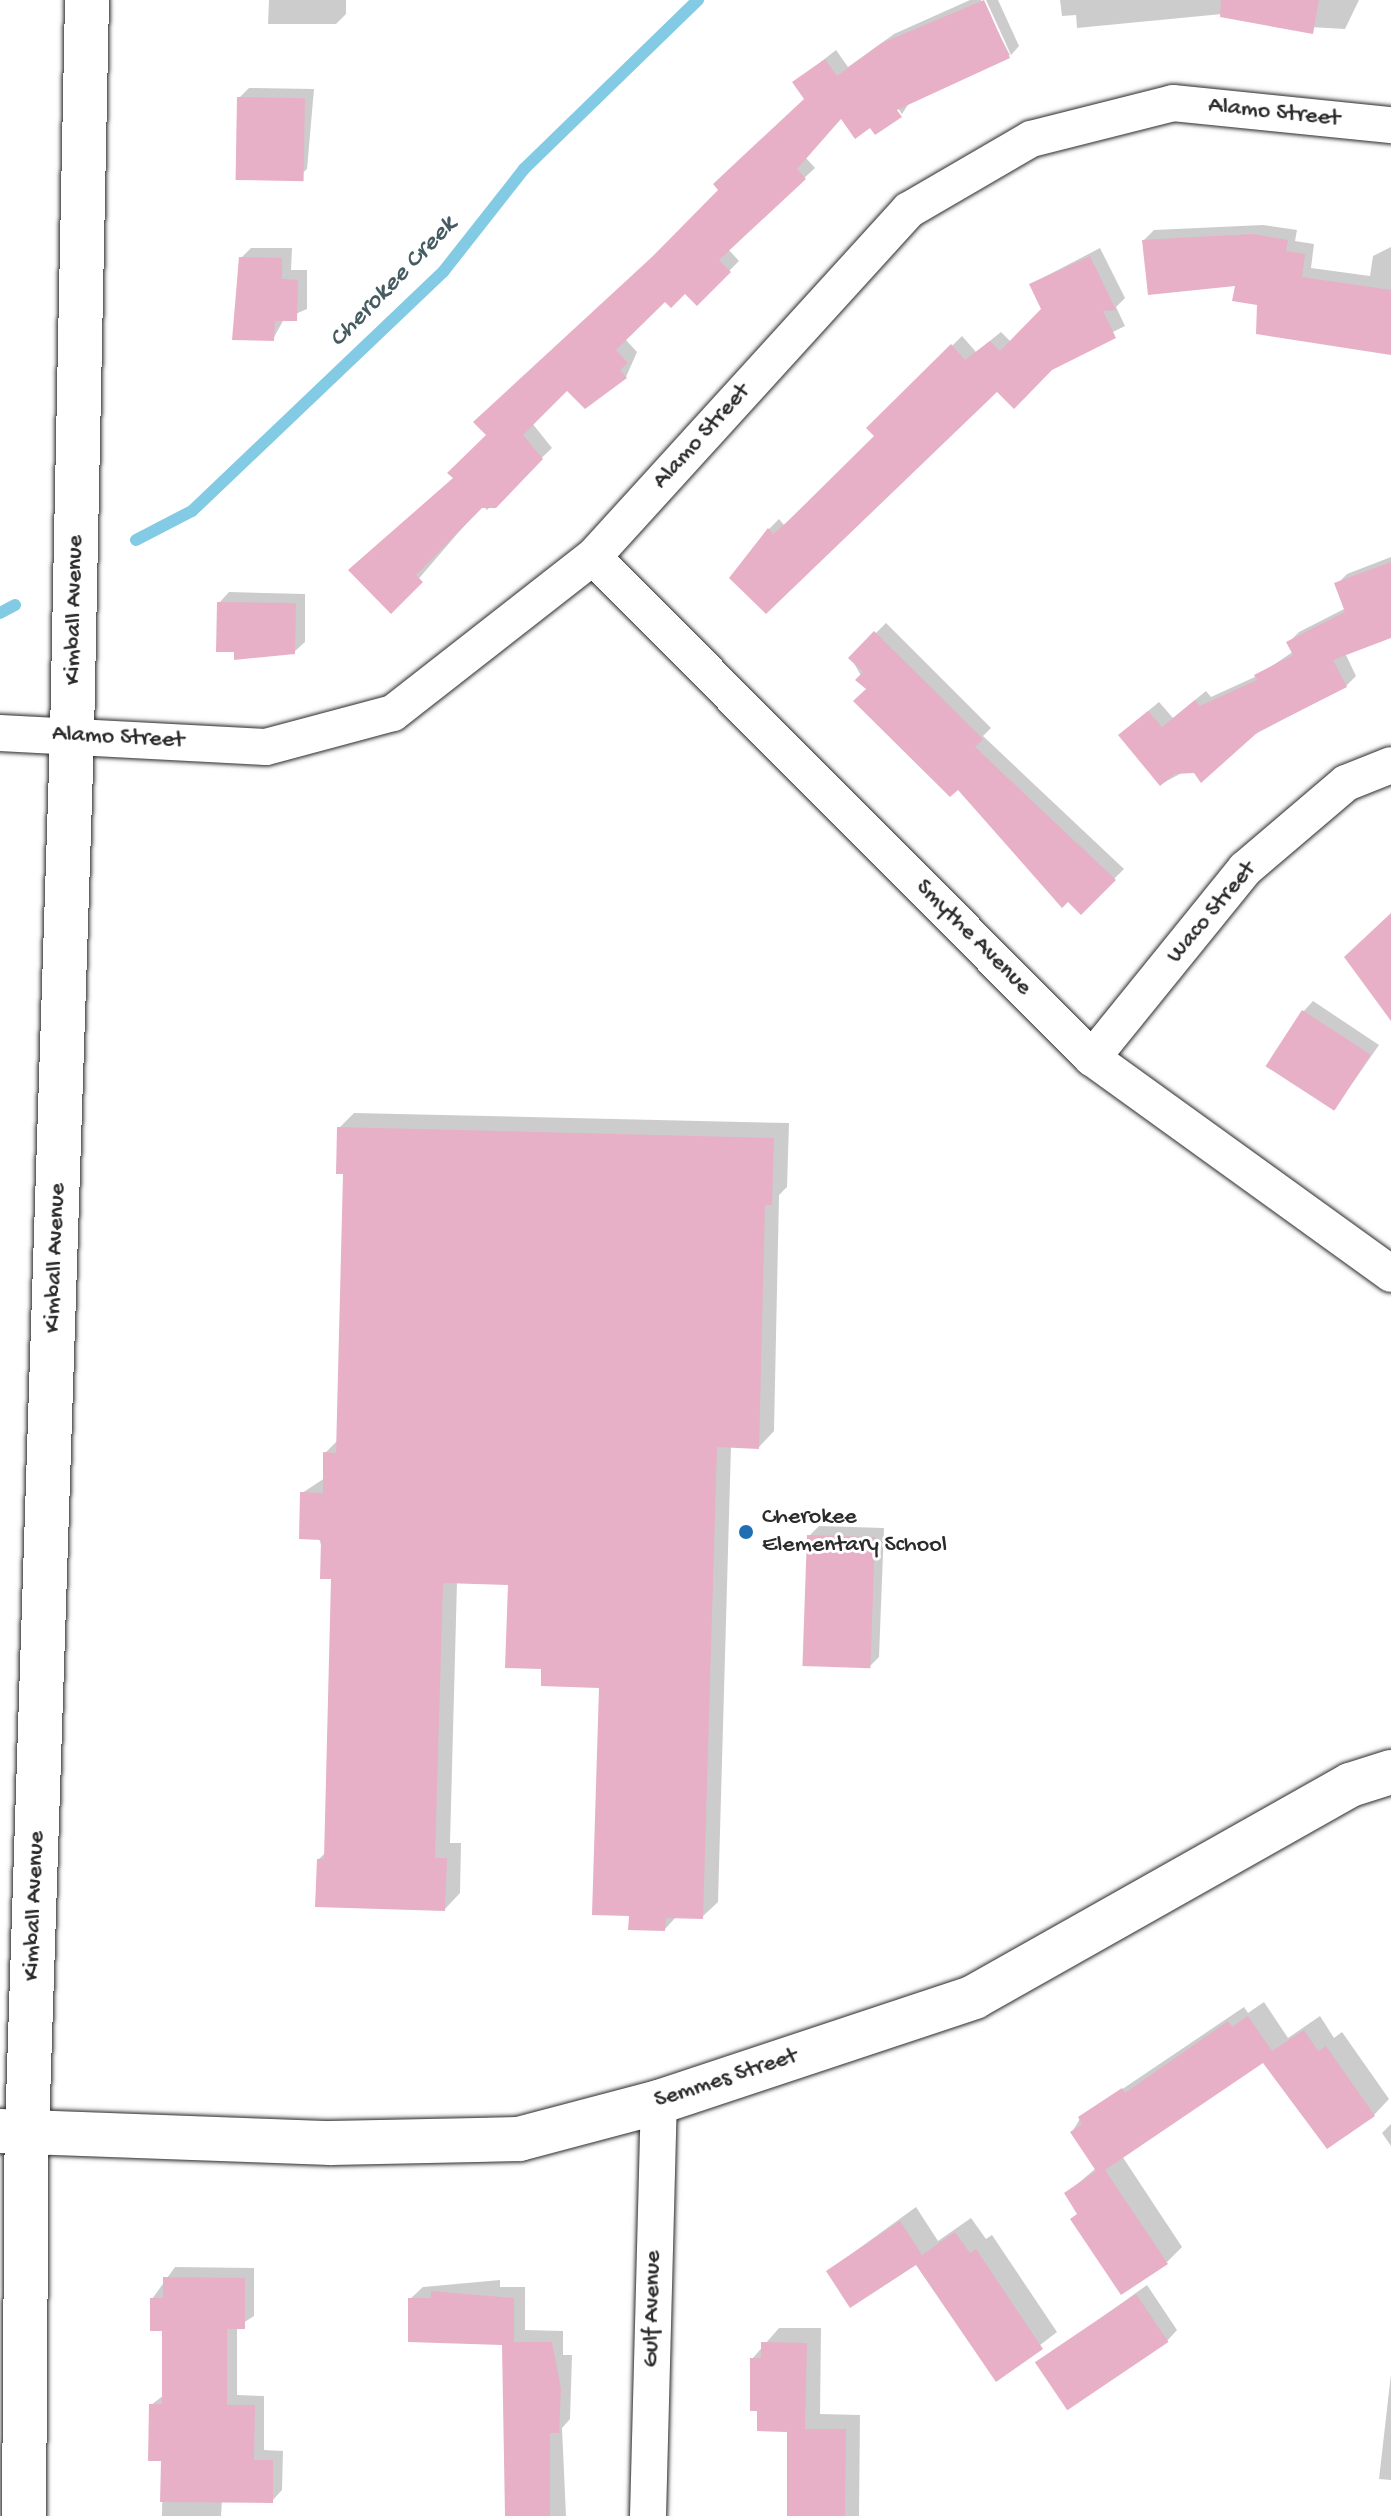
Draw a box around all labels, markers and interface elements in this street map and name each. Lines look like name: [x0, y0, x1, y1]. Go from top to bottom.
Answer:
street label: Alamo Street: [1207, 92, 1341, 134]
water label: Cherokee Creek: [324, 211, 464, 355]
street label: Alamo Street: [647, 378, 757, 496]
street label: Kimball Avenue: [59, 535, 91, 685]
street label: Alamo Street: [51, 720, 185, 756]
street label: Waco Street: [1161, 856, 1263, 970]
street label: Smythe Avenue: [909, 874, 1037, 1002]
street label: Kimball Avenue: [39, 1183, 73, 1333]
place label: Cherokee Elementary School: [762, 1504, 947, 1560]
marker: Cherokee Elementary School: [737, 1523, 755, 1541]
street label: Kimball Avenue: [18, 1831, 52, 1981]
street label: Semmes Street: [651, 2042, 801, 2116]
street label: Gulf Avenue: [638, 2250, 668, 2368]

